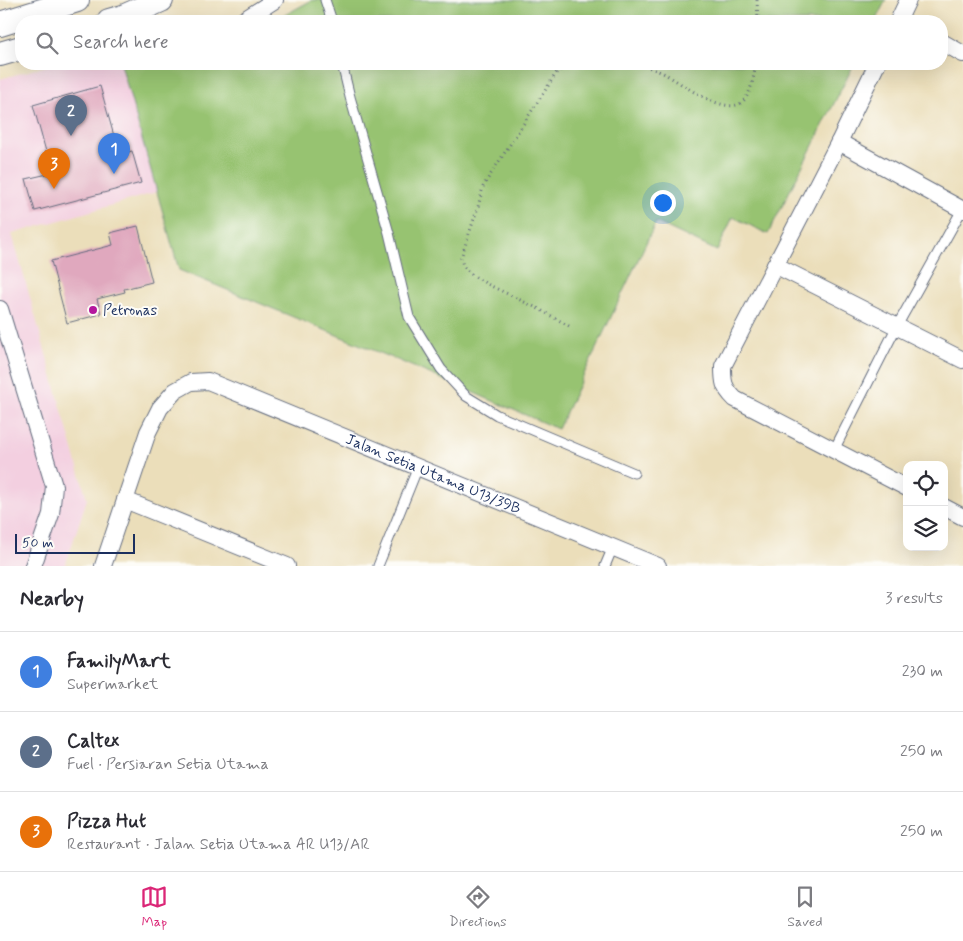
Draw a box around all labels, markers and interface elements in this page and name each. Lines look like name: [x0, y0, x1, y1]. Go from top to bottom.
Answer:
search box: [15, 15, 948, 70]
icon: search: [33, 29, 61, 57]
text: Search here: [73, 30, 169, 55]
pin: 2: [55, 95, 87, 136]
pin: 1: [98, 133, 130, 174]
pin: 3: [38, 148, 70, 189]
your location: [650, 190, 676, 216]
place label: Petronas: [103, 301, 158, 321]
marker: Petronas: [87, 304, 99, 316]
street label: Jalan Setia Utama U13/39B: [342, 430, 524, 520]
map controls: [903, 461, 948, 551]
button: locate: [903, 461, 948, 506]
button: layers: [903, 506, 948, 551]
scale bar: [15, 531, 135, 554]
text: 50 m: [22, 534, 53, 552]
text: Nearby: [20, 585, 84, 613]
text: 3 results: [885, 588, 943, 609]
text: FamilyMart: [67, 649, 171, 674]
text: 1: [32, 661, 40, 682]
text: 230 m: [902, 661, 943, 682]
text: Supermarket: [67, 674, 158, 695]
text: Caltex: [67, 729, 119, 754]
text: 2: [32, 741, 40, 762]
text: 250 m: [900, 741, 943, 762]
text: Fuel · Persiaran Setia Utama: [67, 754, 269, 775]
text: Pizza Hut: [67, 809, 146, 834]
text: 3: [32, 821, 40, 842]
text: 250 m: [900, 821, 943, 842]
text: Restaurant · Jalan Setia Utama AR U13/AR: [67, 834, 370, 855]
tab: Map: [140, 883, 168, 931]
tab: Directions: [449, 883, 507, 931]
tab: Saved: [787, 883, 823, 931]

